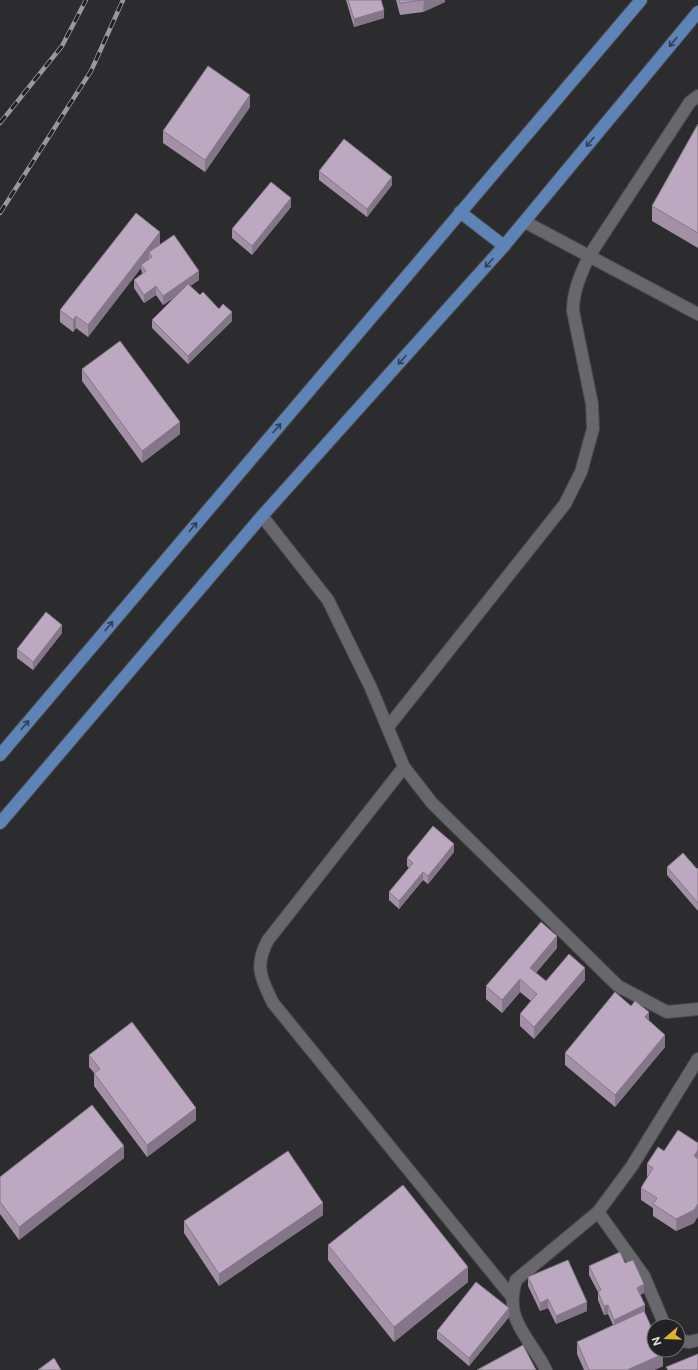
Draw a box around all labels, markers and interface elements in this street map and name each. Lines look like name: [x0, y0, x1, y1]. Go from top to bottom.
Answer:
one-way arrow: [669, 37, 678, 48]
one-way arrow: [586, 137, 595, 148]
one-way arrow: [485, 258, 494, 268]
one-way arrow: [397, 355, 407, 365]
one-way arrow: [273, 422, 282, 433]
one-way arrow: [189, 521, 198, 532]
one-way arrow: [104, 621, 113, 631]
one-way arrow: [21, 720, 30, 730]
north arrow: [646, 1318, 686, 1358]
text: N: [649, 1335, 664, 1347]

